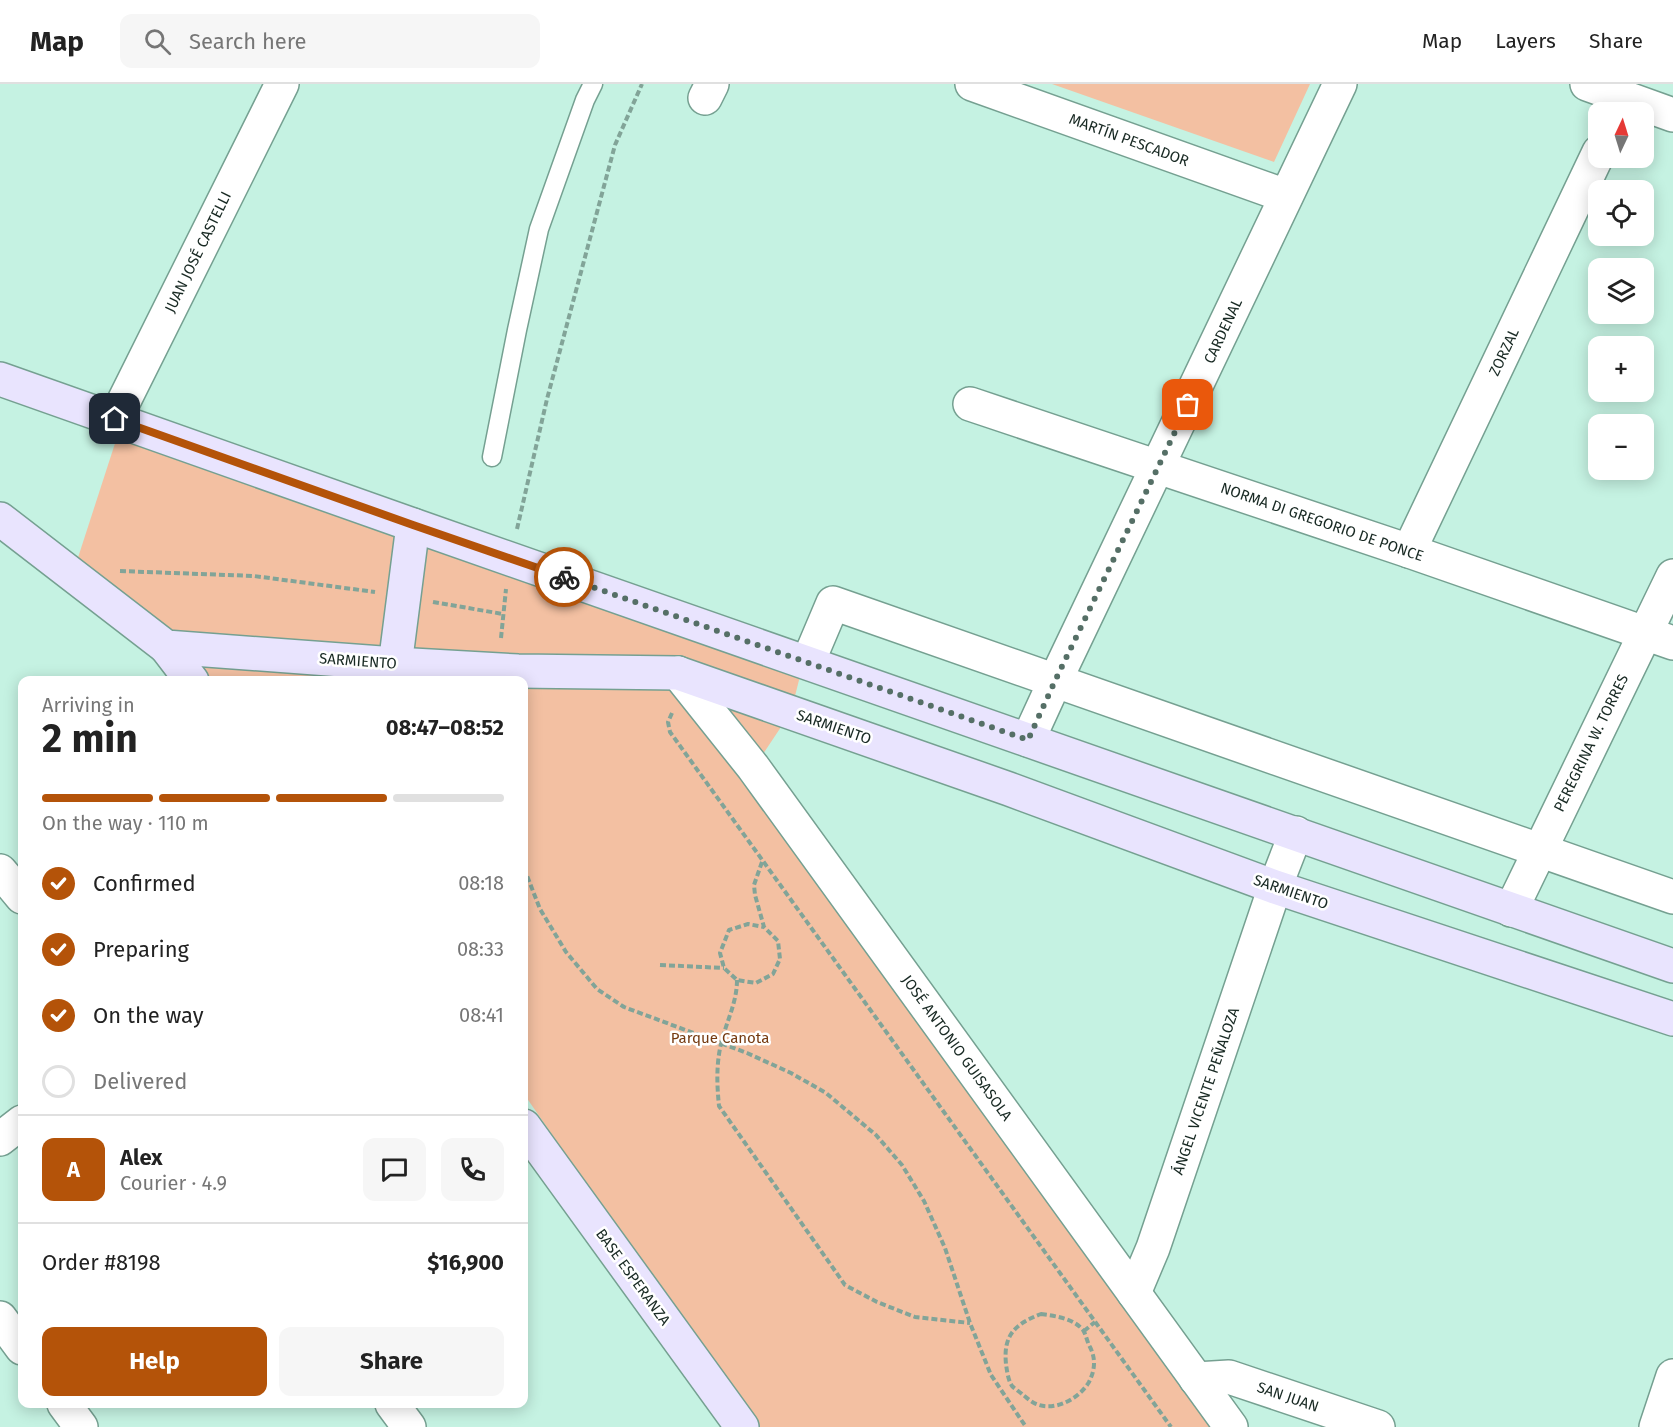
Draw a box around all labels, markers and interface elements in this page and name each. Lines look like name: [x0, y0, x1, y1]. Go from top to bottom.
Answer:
search box: [120, 14, 540, 68]
text: Map: [30, 25, 84, 58]
icon: search: [141, 25, 174, 58]
text: Search here: [189, 28, 307, 55]
text: Map: [1422, 28, 1462, 54]
text: Layers: [1495, 28, 1556, 54]
text: Share: [1589, 28, 1643, 54]
north arrow: [1588, 102, 1654, 168]
map controls: [1588, 102, 1654, 480]
street label: MARTÍN PESCADOR: [1067, 110, 1191, 170]
button: locate: [1588, 180, 1654, 246]
street label: JUAN JOSÉ CASTELLI: [161, 189, 235, 315]
button: layers: [1588, 258, 1654, 324]
street label: CARDENAL: [1200, 295, 1246, 367]
street label: ZORZAL: [1485, 325, 1523, 379]
button: +: [1588, 336, 1654, 402]
pin: [1162, 379, 1213, 430]
icon: bag: [1171, 388, 1204, 421]
pin: [89, 393, 140, 444]
icon: home: [98, 402, 131, 435]
button: −: [1588, 414, 1654, 480]
street label: NORMA DI GREGORIO DE PONCE: [1218, 479, 1426, 565]
courier: [534, 547, 594, 607]
icon: bike: [548, 561, 581, 594]
street label: SARMIENTO: [319, 649, 397, 673]
street label: PEREGRINA W. TORRES: [1550, 671, 1632, 815]
text: Arriving in: [42, 693, 135, 717]
street label: SARMIENTO: [794, 706, 874, 748]
text: 08:47–08:52: [386, 714, 504, 741]
text: 2 min: [42, 716, 138, 762]
text: On the way · 110 m: [42, 811, 209, 835]
icon: check: [42, 867, 75, 900]
text: Confirmed: [93, 870, 196, 897]
text: 08:18: [458, 871, 504, 895]
street label: SARMIENTO: [1251, 871, 1331, 913]
icon: check: [42, 933, 75, 966]
text: Preparing: [93, 936, 189, 963]
text: 08:33: [457, 937, 504, 961]
street label: JOSÉ ANTONIO GUISASOLA: [898, 972, 1016, 1125]
icon: check: [42, 999, 75, 1032]
text: On the way: [93, 1002, 204, 1029]
text: 08:41: [459, 1003, 504, 1027]
street label: ÁNGEL VICENTE PEÑALOZA: [1169, 1005, 1243, 1177]
park label: Parque Canota: [671, 1029, 769, 1047]
text: Delivered: [93, 1068, 188, 1095]
button: chat: [363, 1138, 426, 1201]
button: phone: [441, 1138, 504, 1201]
text: Alex: [120, 1144, 163, 1171]
text: A: [67, 1156, 80, 1183]
text: Courier · 4.9: [120, 1171, 227, 1195]
street label: BASE ESPERANZA: [592, 1225, 674, 1329]
text: Order #8198: [42, 1249, 161, 1276]
text: $16,900: [427, 1249, 504, 1276]
button: Help: [42, 1327, 267, 1396]
button: Share: [279, 1327, 504, 1396]
street label: SAN JUAN: [1255, 1378, 1321, 1416]

